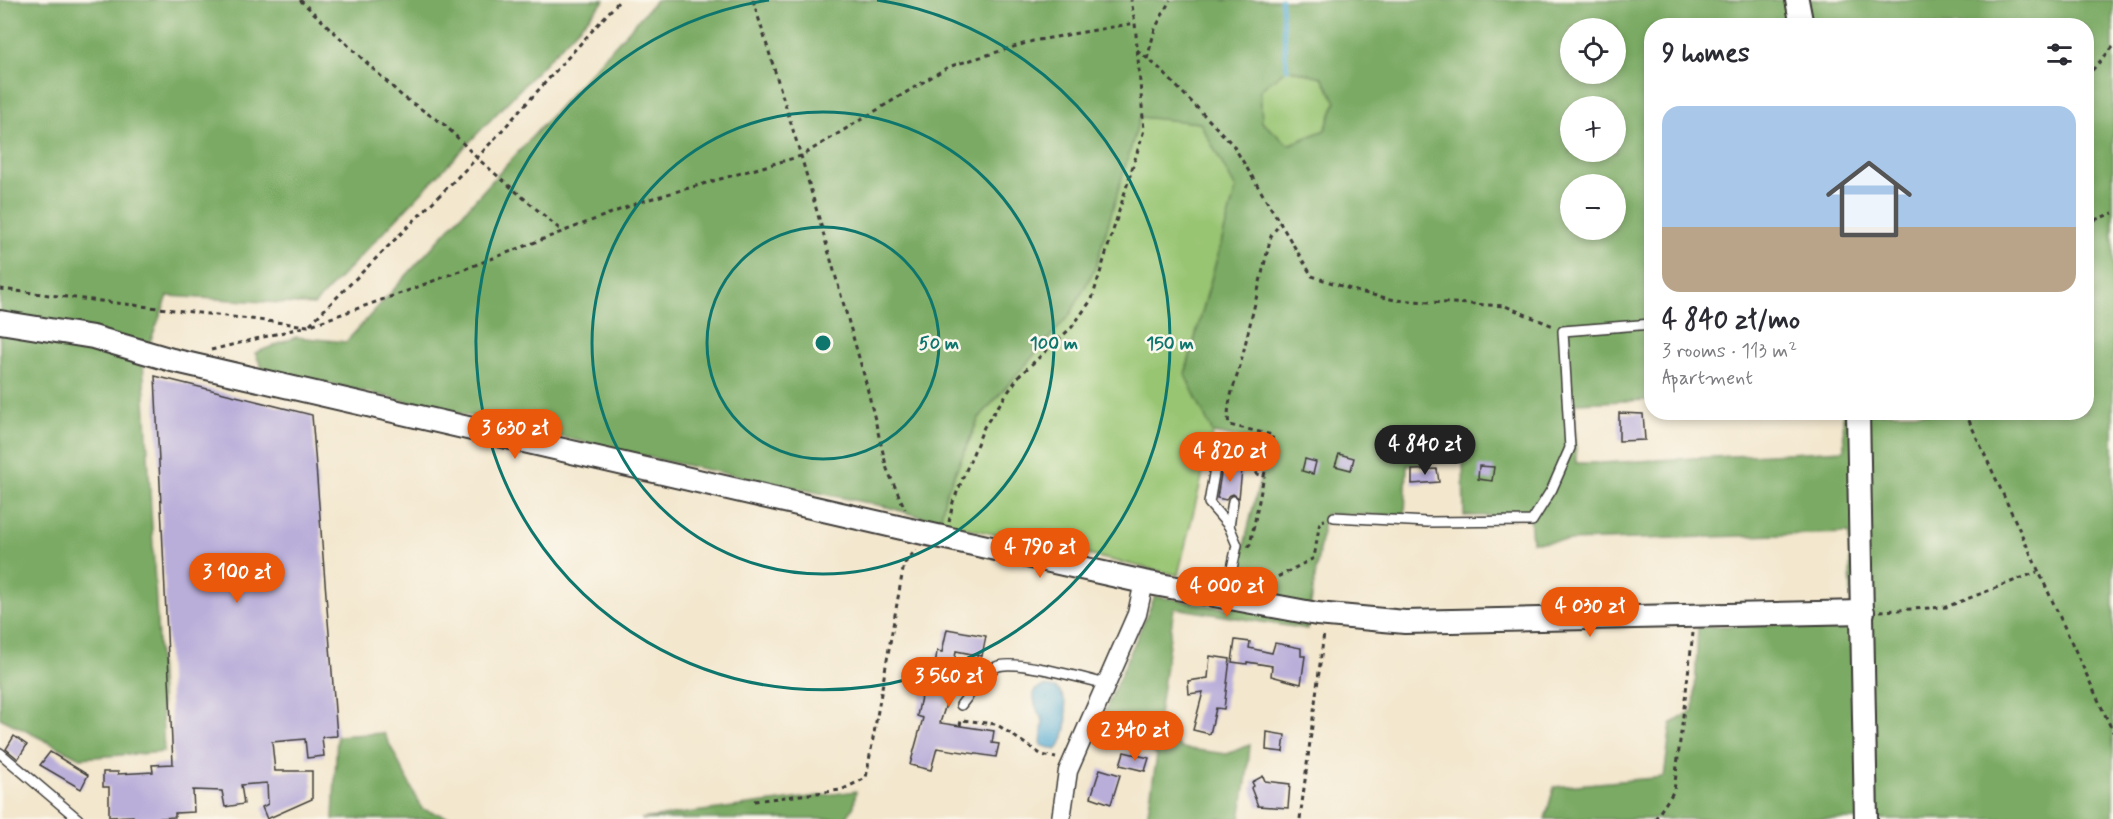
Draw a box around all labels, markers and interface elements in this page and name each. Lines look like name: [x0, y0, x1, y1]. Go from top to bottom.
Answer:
map controls: [1560, 18, 1626, 240]
button: locate: [1560, 18, 1626, 84]
text: 9 homes: [1662, 37, 1750, 71]
icon: filters: [2043, 38, 2076, 71]
button: +: [1560, 96, 1626, 162]
icon: home: [1815, 145, 1923, 253]
button: −: [1560, 174, 1626, 240]
text: 4 840 zł/mo: [1662, 304, 1800, 338]
text: 50 m: [919, 332, 959, 356]
text: 100 m: [1030, 332, 1078, 356]
text: 150 m: [1146, 332, 1194, 356]
centre of rings: [813, 333, 833, 353]
text: 3 rooms · 113 m²: [1662, 338, 1797, 365]
text: Apartment: [1662, 365, 1753, 392]
pin: 3 630 zł: [453, 409, 577, 460]
text: 3 630 zł: [482, 415, 548, 442]
pin: 4 840 zł: [1363, 425, 1487, 476]
text: 4 840 zł: [1388, 431, 1462, 458]
pin: 4 820 zł: [1168, 432, 1292, 483]
text: 4 820 zł: [1193, 438, 1267, 465]
pin: 4 790 zł: [978, 528, 1102, 579]
text: 4 790 zł: [1005, 534, 1075, 561]
pin: 3 100 zł: [175, 553, 299, 604]
text: 3 100 zł: [203, 559, 271, 586]
pin: 4 000 zł: [1165, 567, 1289, 618]
text: 4 000 zł: [1190, 573, 1264, 600]
pin: 4 030 zł: [1528, 587, 1652, 638]
text: 4 030 zł: [1555, 593, 1625, 620]
pin: 3 560 zł: [887, 657, 1011, 708]
text: 3 560 zł: [915, 663, 983, 690]
pin: 2 340 zł: [1073, 711, 1197, 762]
text: 2 340 zł: [1101, 717, 1169, 744]

